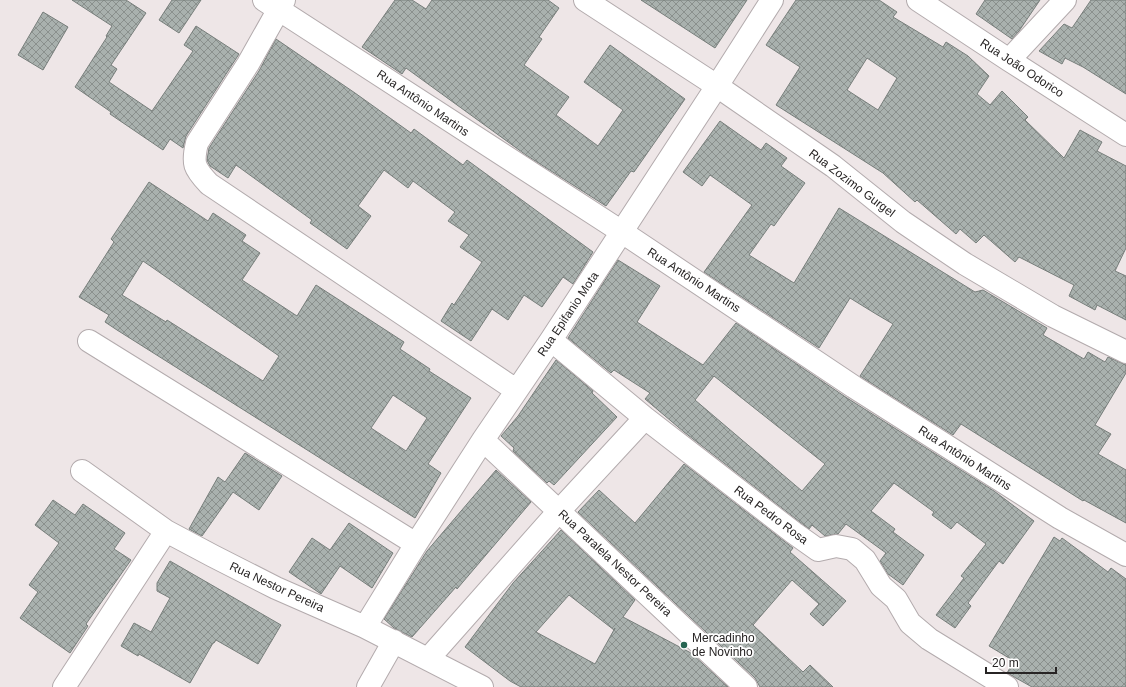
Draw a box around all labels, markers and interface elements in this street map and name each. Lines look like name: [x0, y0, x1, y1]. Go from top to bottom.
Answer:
street label: Rua João Odorico: [978, 36, 1067, 100]
street label: Rua Antônio Martins: [374, 67, 472, 139]
street label: Rua Zozimo Gurgel: [806, 146, 898, 220]
street label: Rua Antônio Martins: [645, 245, 743, 315]
street label: Rua Epifanio Mota: [535, 269, 602, 359]
street label: Rua Antônio Martins: [916, 423, 1014, 493]
street label: Rua Pedro Rosa: [731, 483, 811, 547]
street label: Rua Paralela Nestor Pereira: [555, 507, 675, 620]
street label: Rua Nestor Pereira: [227, 559, 327, 615]
place label: Mercadinho de Novinho: [692, 631, 755, 659]
marker: Mercadinho de Novinho: [679, 640, 689, 650]
scale bar: [986, 649, 1056, 675]
text: 20 m: [992, 656, 1019, 670]

